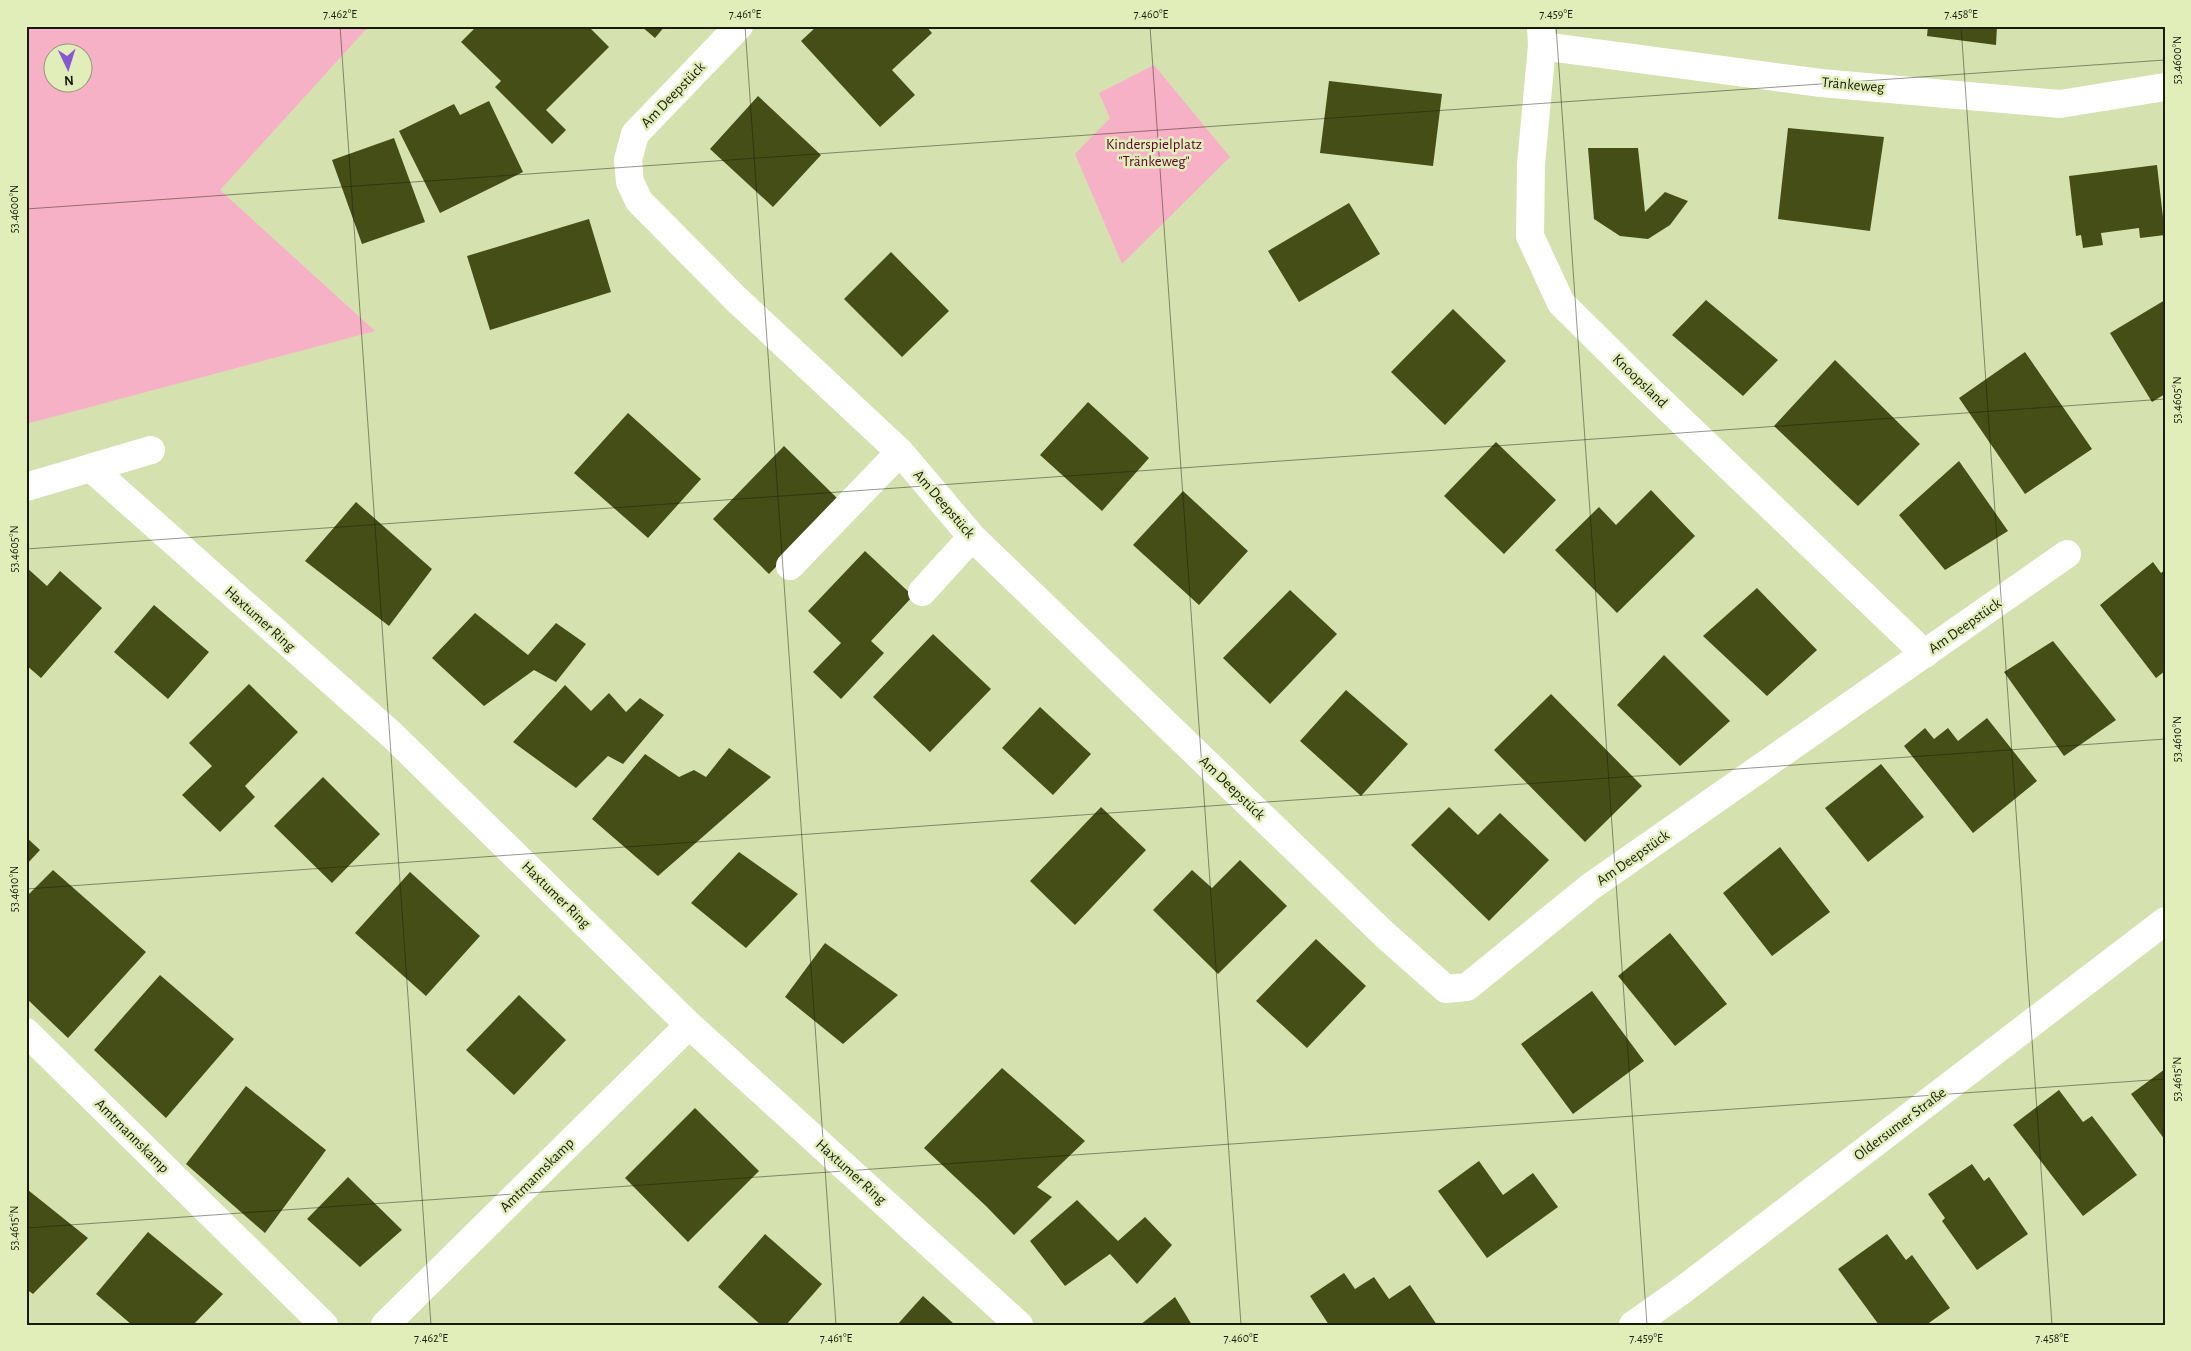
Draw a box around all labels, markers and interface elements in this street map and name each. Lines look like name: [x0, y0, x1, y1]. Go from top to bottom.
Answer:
text: 7.462°E: [323, 8, 357, 20]
text: 7.461°E: [729, 8, 762, 20]
text: 7.460°E: [1134, 8, 1169, 20]
text: 7.459°E: [1539, 8, 1573, 20]
text: 7.458°E: [1944, 8, 1978, 20]
text: 53.4600°N: [2171, 36, 2183, 84]
north arrow: [42, 42, 92, 92]
street label: Am Deepstück: [638, 59, 708, 131]
text: N: [63, 73, 74, 87]
street label: Tränkeweg: [1821, 75, 1886, 95]
park label: Kinderspielplatz "Tränkeweg": [1106, 137, 1202, 169]
text: 53.4600°N: [8, 185, 20, 233]
street label: Knoopsland: [1610, 351, 1670, 411]
text: 53.4605°N: [2171, 376, 2183, 424]
street label: Am Deepstück: [911, 467, 978, 541]
text: 53.4605°N: [8, 525, 20, 573]
street label: Haxtumer Ring: [222, 584, 299, 655]
street label: Am Deepstück: [1926, 595, 2004, 656]
text: 53.4610°N: [2171, 716, 2183, 762]
street label: Am Deepstück: [1196, 753, 1268, 823]
street label: Am Deepstück: [1594, 827, 1672, 888]
street label: Haxtumer Ring: [519, 859, 594, 932]
text: 53.4610°N: [8, 866, 20, 912]
text: 53.4615°N: [2171, 1057, 2183, 1101]
street label: Oldersumer Straße: [1851, 1085, 1949, 1163]
street label: Amtmannskamp: [92, 1096, 172, 1176]
street label: Amtmannskamp: [497, 1135, 577, 1215]
street label: Haxtumer Ring: [813, 1137, 890, 1208]
text: 53.4615°N: [8, 1206, 20, 1250]
text: 7.462°E: [414, 1332, 448, 1344]
text: 7.461°E: [820, 1332, 853, 1344]
text: 7.460°E: [1224, 1332, 1259, 1344]
text: 7.459°E: [1629, 1332, 1663, 1344]
text: 7.458°E: [2035, 1332, 2069, 1344]

